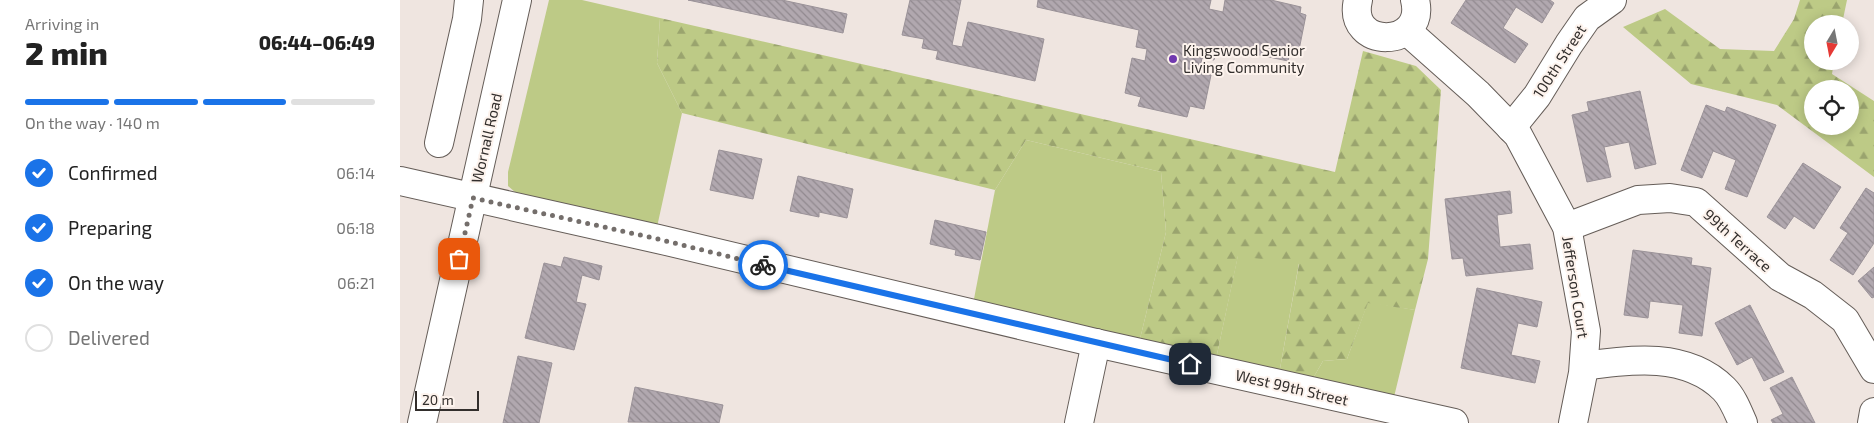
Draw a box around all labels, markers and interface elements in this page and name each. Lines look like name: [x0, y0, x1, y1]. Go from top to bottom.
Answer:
text: Arriving in: [25, 14, 99, 33]
north arrow: [1804, 15, 1859, 70]
map controls: [1804, 15, 1859, 135]
street label: 100th Street: [1529, 21, 1589, 101]
text: 06:44–06:49: [259, 31, 375, 54]
text: 2 min: [25, 33, 108, 71]
place label: Kingswood Senior Living Community: [1183, 41, 1305, 76]
marker: Kingswood Senior Living Community: [1167, 53, 1179, 65]
button: locate: [1804, 80, 1859, 135]
street label: Wornall Road: [467, 91, 505, 185]
text: On the way · 140 m: [25, 113, 160, 132]
icon: check: [25, 159, 53, 187]
text: Confirmed: [68, 161, 158, 184]
text: 06:14: [336, 163, 375, 182]
street label: 99th Terrace: [1700, 205, 1776, 275]
icon: check: [25, 214, 53, 242]
text: Preparing: [68, 216, 152, 239]
text: 06:18: [336, 218, 375, 237]
street label: Jefferson Court: [1559, 235, 1593, 340]
pin: [438, 238, 480, 280]
courier: [738, 240, 788, 290]
icon: bag: [445, 245, 473, 273]
icon: bike: [749, 251, 777, 279]
icon: check: [25, 269, 53, 297]
text: On the way: [68, 271, 164, 294]
text: 06:21: [337, 273, 375, 292]
text: Delivered: [68, 326, 150, 349]
pin: [1169, 343, 1211, 385]
icon: home: [1176, 350, 1204, 378]
street label: West 99th Street: [1234, 365, 1350, 409]
scale bar: [415, 388, 479, 411]
text: 20 m: [422, 391, 454, 408]

